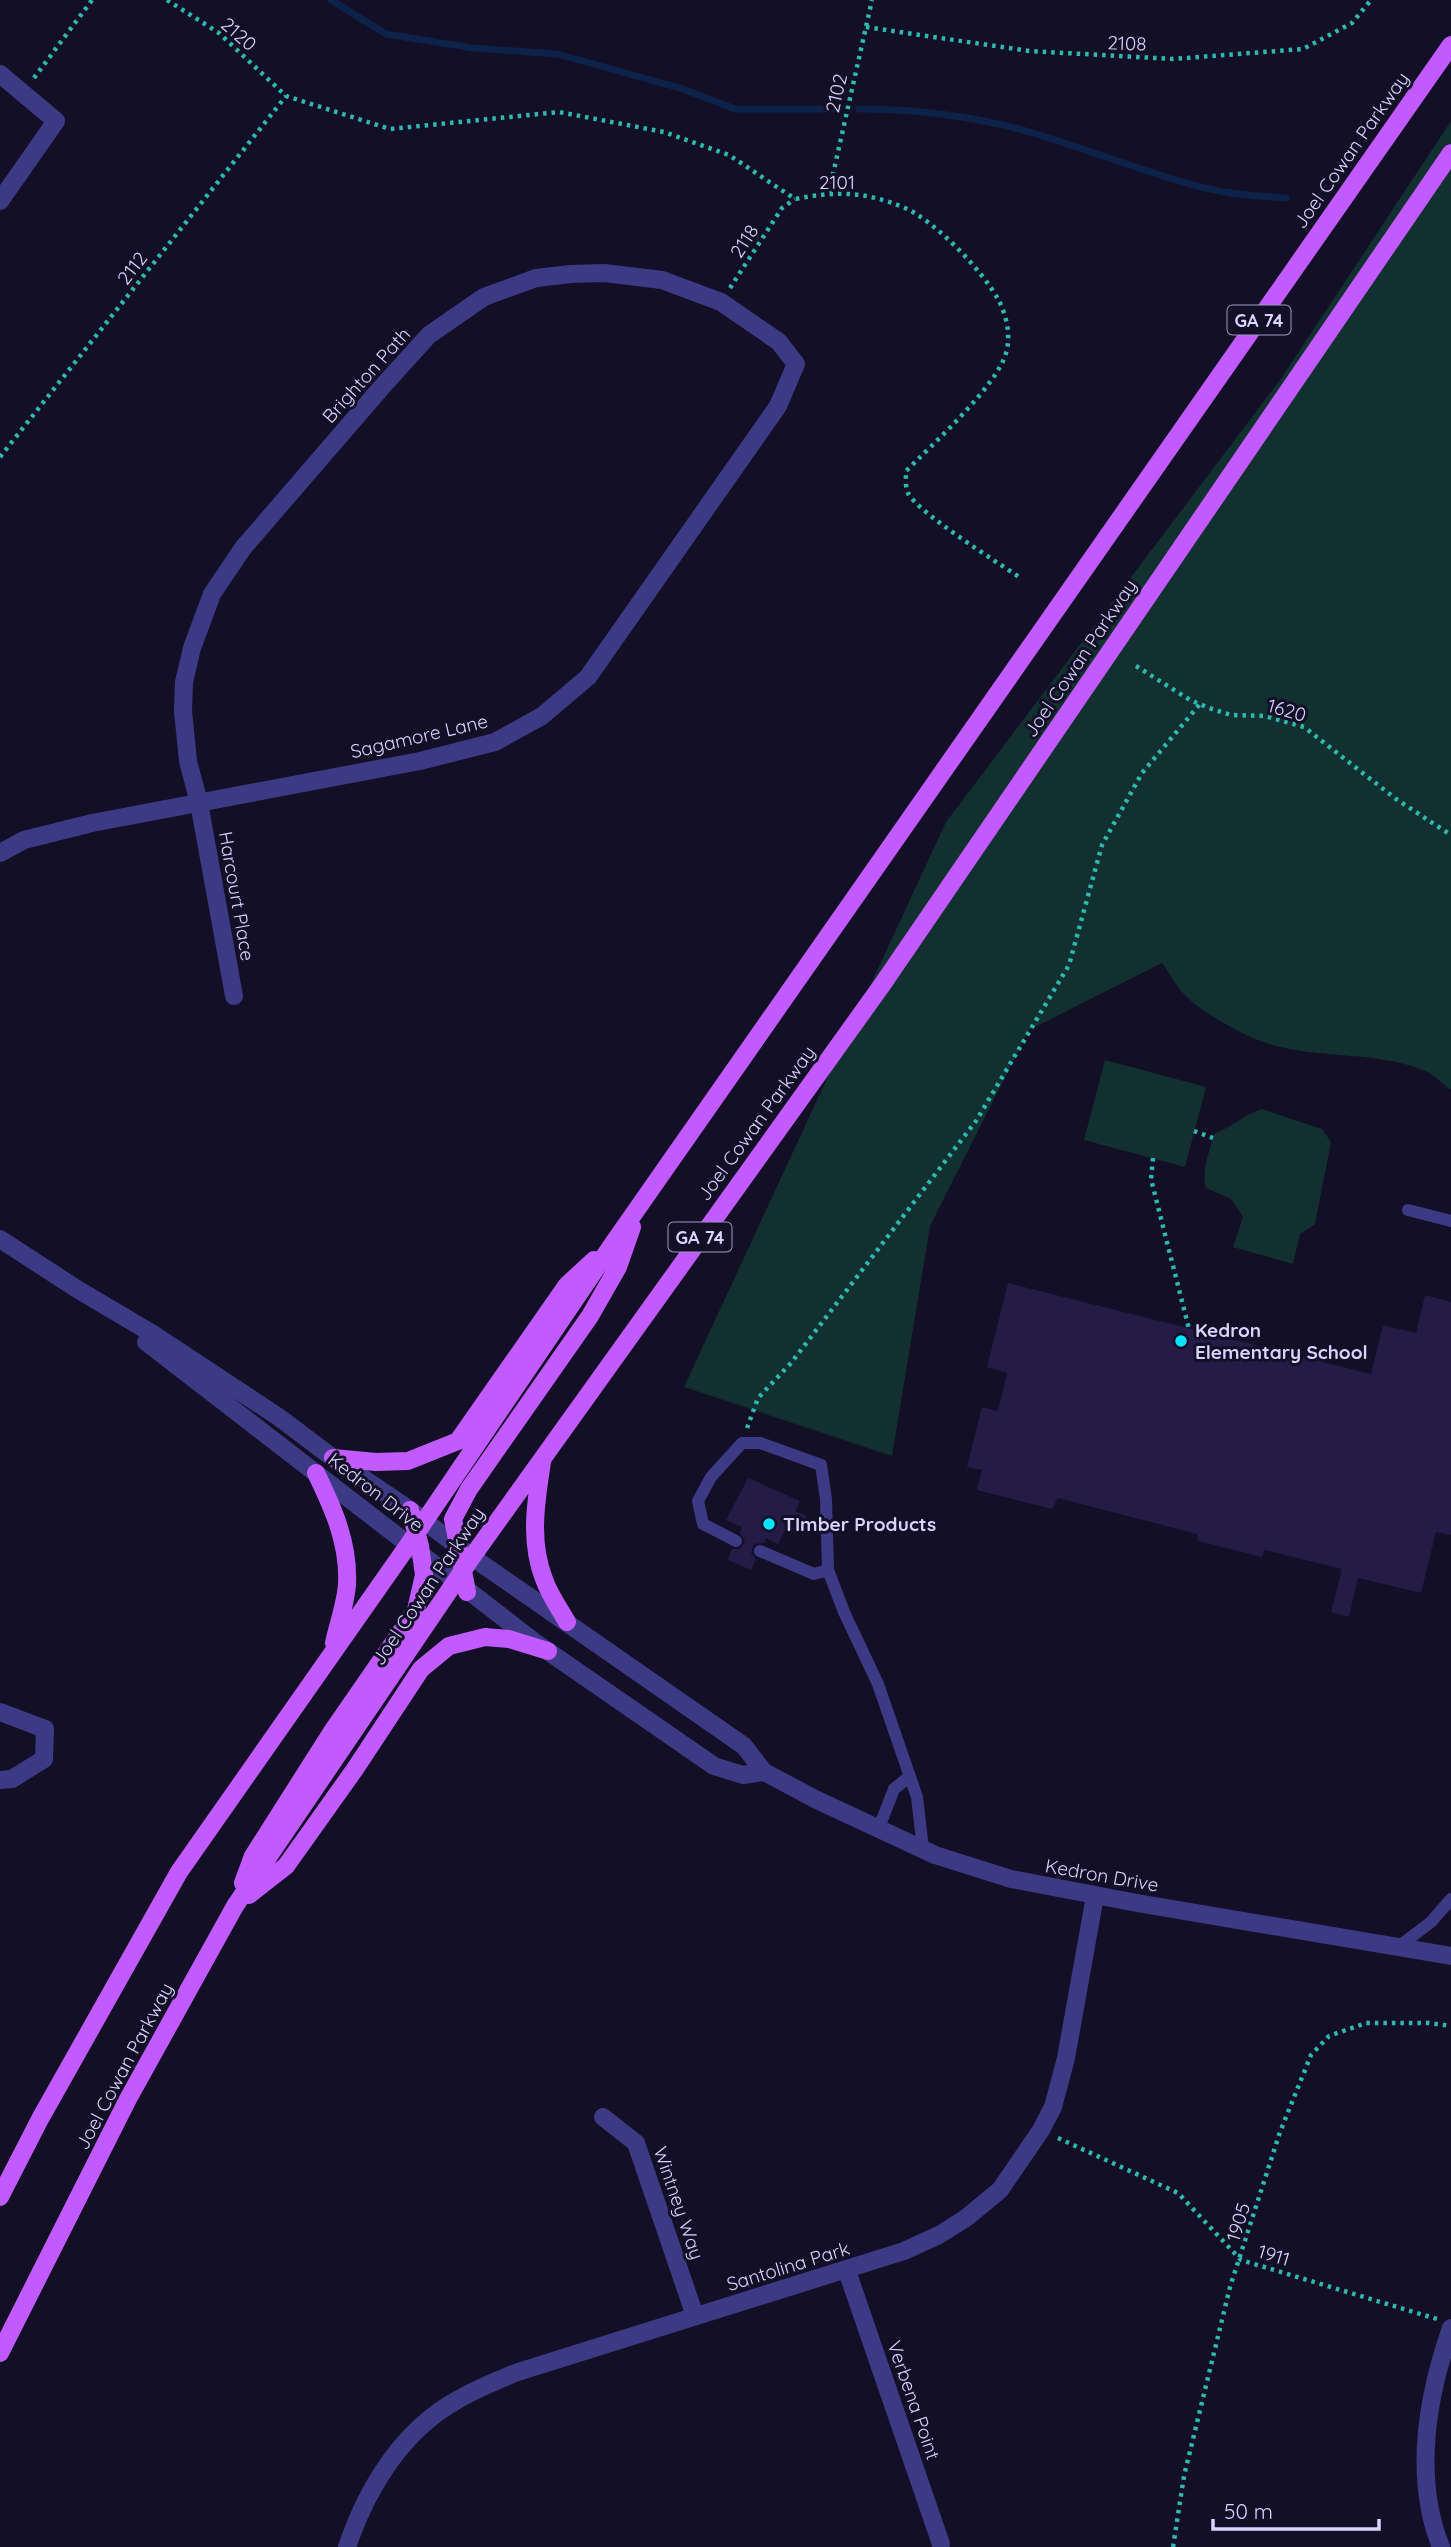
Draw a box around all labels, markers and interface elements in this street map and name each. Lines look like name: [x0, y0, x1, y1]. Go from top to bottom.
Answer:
street label: 2120: [216, 12, 262, 56]
street label: 2108: [1107, 30, 1147, 56]
street label: Joel Cowan Parkway: [1288, 67, 1414, 233]
street label: 2102: [820, 71, 852, 115]
street label: 2101: [819, 170, 855, 194]
street label: 2118: [724, 220, 764, 262]
street label: 2112: [112, 247, 152, 289]
road number: GA 74: [1228, 306, 1290, 334]
street label: Brighton Path: [317, 322, 415, 428]
street label: Joel Cowan Parkway: [1018, 574, 1142, 742]
street label: 1620: [1265, 693, 1309, 727]
street label: Sagamore Lane: [348, 709, 490, 763]
street label: Harcourt Place: [214, 829, 260, 963]
street label: Joel Cowan Parkway: [692, 1041, 820, 1205]
road number: GA 74: [668, 1222, 732, 1252]
place label: Kedron Elementary School: [1195, 1318, 1368, 1364]
marker: Kedron Elementary School: [1173, 1333, 1189, 1349]
street label: Kedron Drive: [323, 1447, 429, 1537]
street label: Joel Cowan Parkway: [366, 1502, 490, 1670]
place label: TImber Products: [783, 1512, 936, 1536]
marker: TImber Products: [761, 1516, 777, 1532]
street label: Kedron Drive: [1043, 1853, 1161, 1897]
street label: Joel Cowan Parkway: [70, 1978, 178, 2154]
street label: Wintney Way: [648, 2143, 710, 2263]
street label: 1905: [1221, 2200, 1255, 2244]
street label: Santolina Park: [724, 2236, 852, 2296]
street label: 1911: [1255, 2239, 1293, 2271]
street label: Verbena Point: [882, 2337, 946, 2463]
scale bar: [1213, 2488, 1379, 2532]
text: 50 m: [1224, 2498, 1273, 2524]

